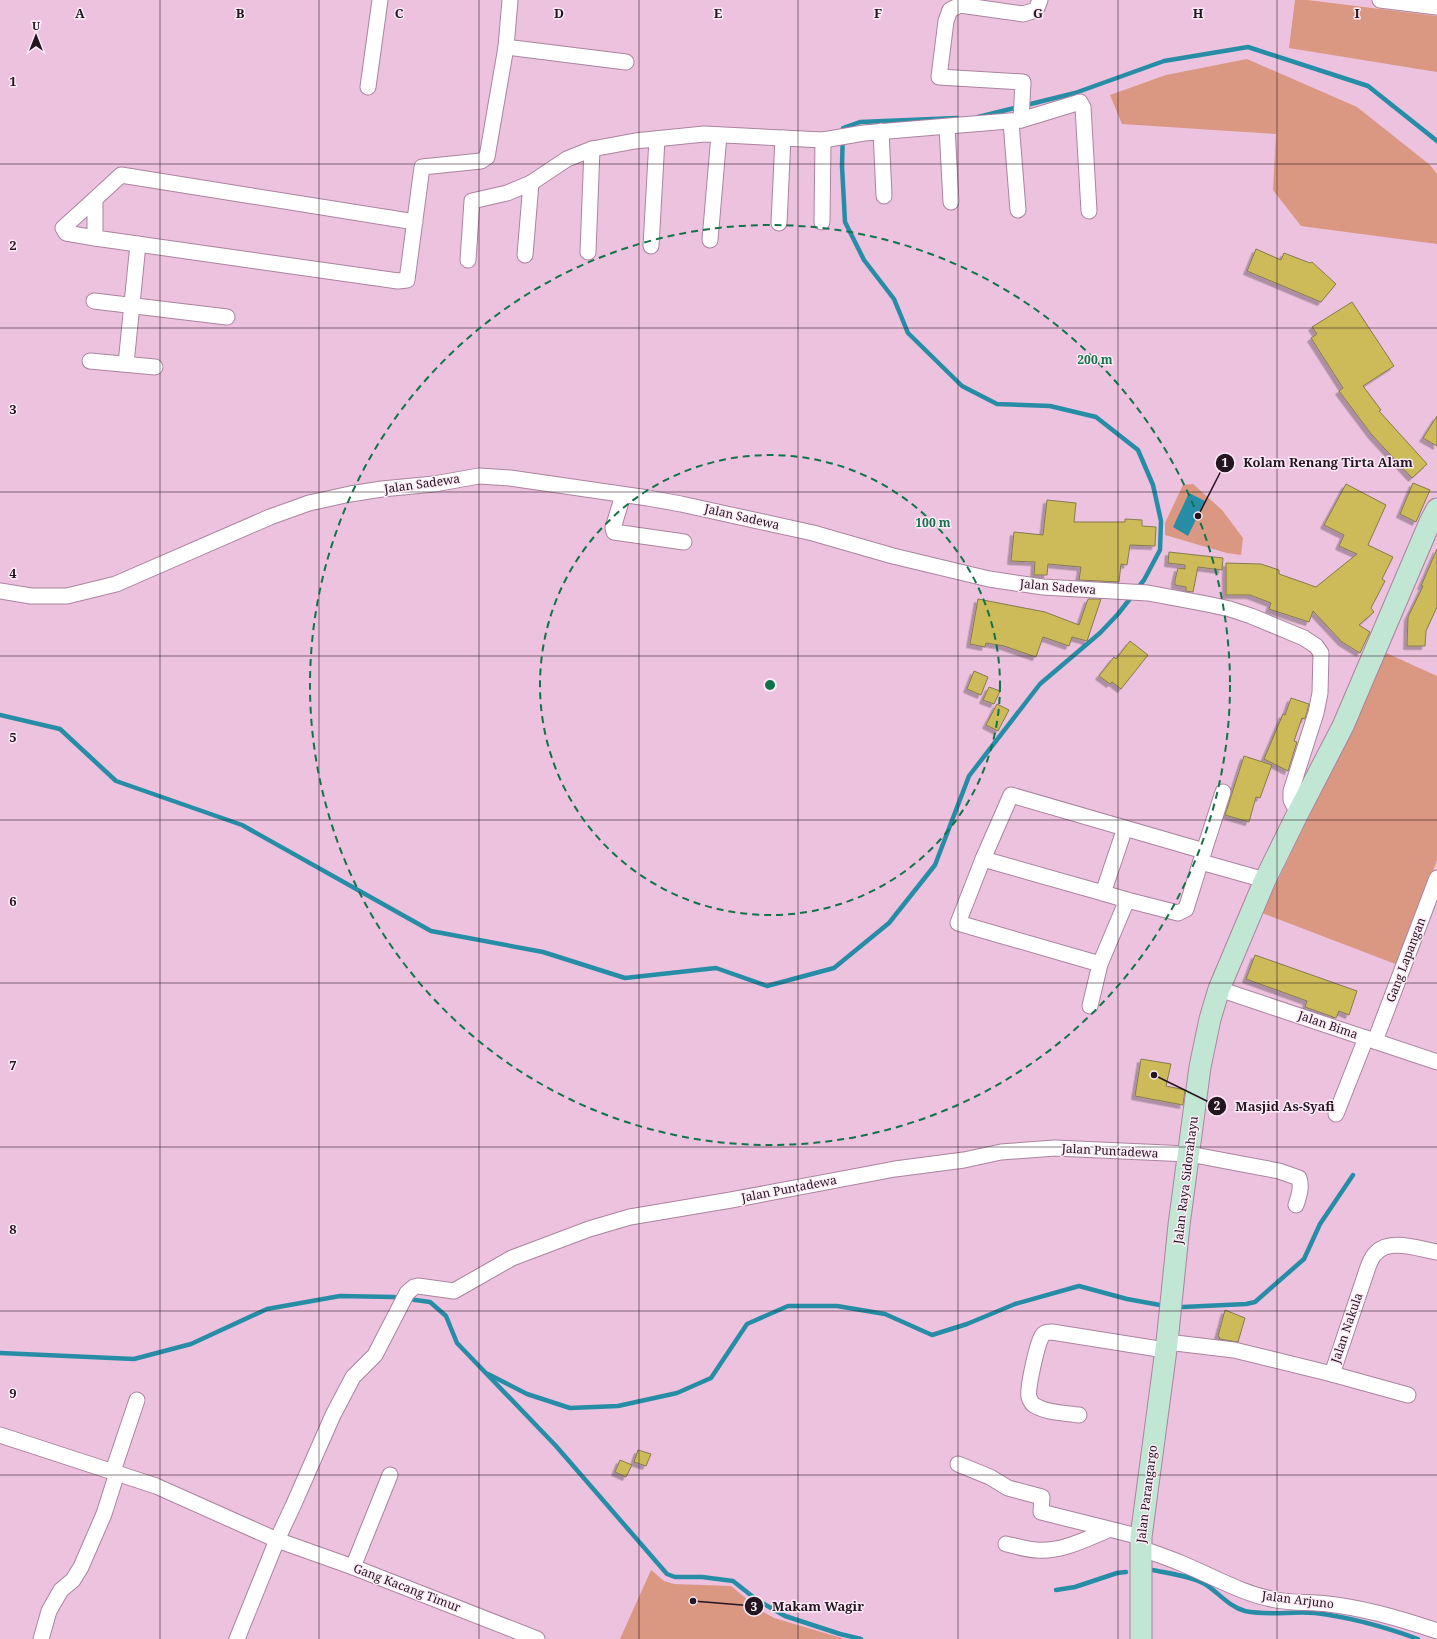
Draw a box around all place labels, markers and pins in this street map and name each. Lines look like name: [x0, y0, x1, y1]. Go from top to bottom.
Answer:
callout: Kolam Renang Tirta Alam: [1215, 450, 1420, 475]
centre of rings: [763, 678, 777, 692]
callout: Masjid As-Syafi: [1207, 1094, 1342, 1119]
callout: Makam Wagir: [744, 1594, 872, 1619]

